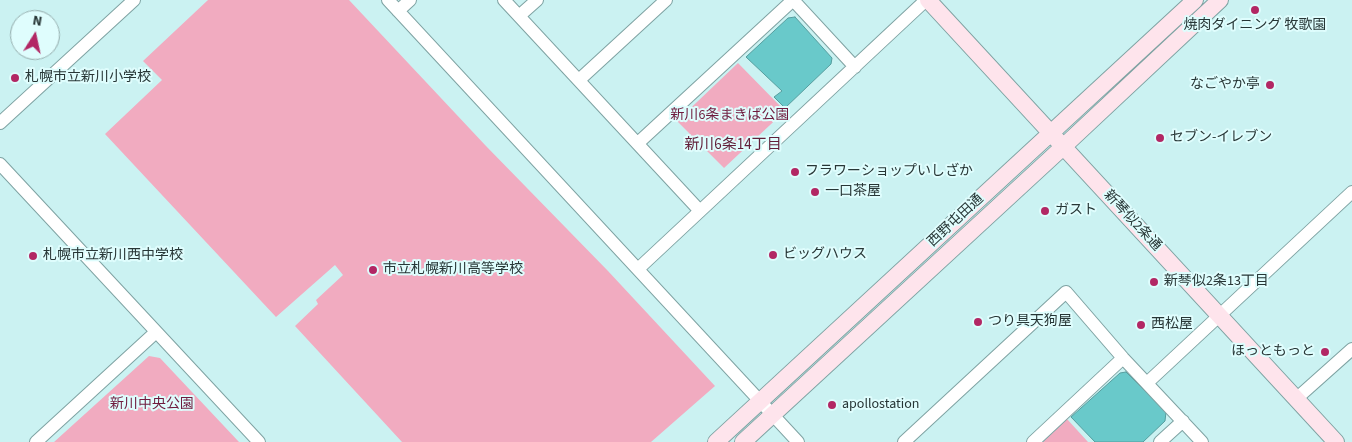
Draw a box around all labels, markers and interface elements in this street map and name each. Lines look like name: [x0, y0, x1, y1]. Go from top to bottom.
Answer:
marker: 焼肉ダイニング 牧歌園: [1249, 4, 1261, 16]
north arrow: [10, 10, 60, 60]
text: N: [31, 11, 44, 32]
place label: 焼肉ダイニング 牧歌園: [1184, 18, 1326, 34]
place label: 札幌市立新川小学校: [25, 70, 151, 86]
marker: 札幌市立新川小学校: [9, 72, 21, 84]
place label: なごやか亭: [1190, 77, 1260, 93]
marker: なごやか亭: [1264, 79, 1276, 91]
park label: 新川6条まきば公園: [671, 108, 789, 124]
place label: セブン-イレブン: [1170, 130, 1272, 146]
marker: セブン-イレブン: [1154, 132, 1166, 144]
district label: 新川6条14丁目: [684, 137, 782, 155]
place label: フラワーショップいしざか: [805, 164, 973, 180]
marker: フラワーショップいしざか: [789, 166, 801, 178]
place label: 一口茶屋: [825, 184, 881, 200]
marker: 一口茶屋: [809, 186, 821, 198]
street label: 新琴似2条通: [1100, 187, 1164, 255]
street label: 西野屯田通: [925, 191, 987, 251]
place label: ガスト: [1055, 203, 1097, 219]
marker: ガスト: [1039, 205, 1051, 217]
place label: ビッグハウス: [783, 247, 867, 263]
place label: 札幌市立新川西中学校: [43, 248, 183, 264]
marker: ビッグハウス: [767, 249, 779, 261]
marker: 札幌市立新川西中学校: [27, 250, 39, 262]
place label: 市立札幌新川高等学校: [383, 262, 523, 278]
marker: 市立札幌新川高等学校: [367, 264, 379, 276]
place label: 新琴似2条13丁目: [1164, 274, 1269, 290]
marker: 新琴似2条13丁目: [1148, 276, 1160, 288]
place label: つり具天狗屋: [988, 314, 1072, 330]
marker: つり具天狗屋: [972, 316, 984, 328]
place label: 西松屋: [1151, 317, 1193, 333]
marker: 西松屋: [1135, 319, 1147, 331]
place label: ほっともっと: [1231, 344, 1315, 360]
marker: ほっともっと: [1319, 346, 1331, 358]
park label: 新川中央公園: [110, 397, 194, 413]
place label: apollostation: [842, 397, 919, 413]
marker: apollostation: [826, 399, 838, 411]

